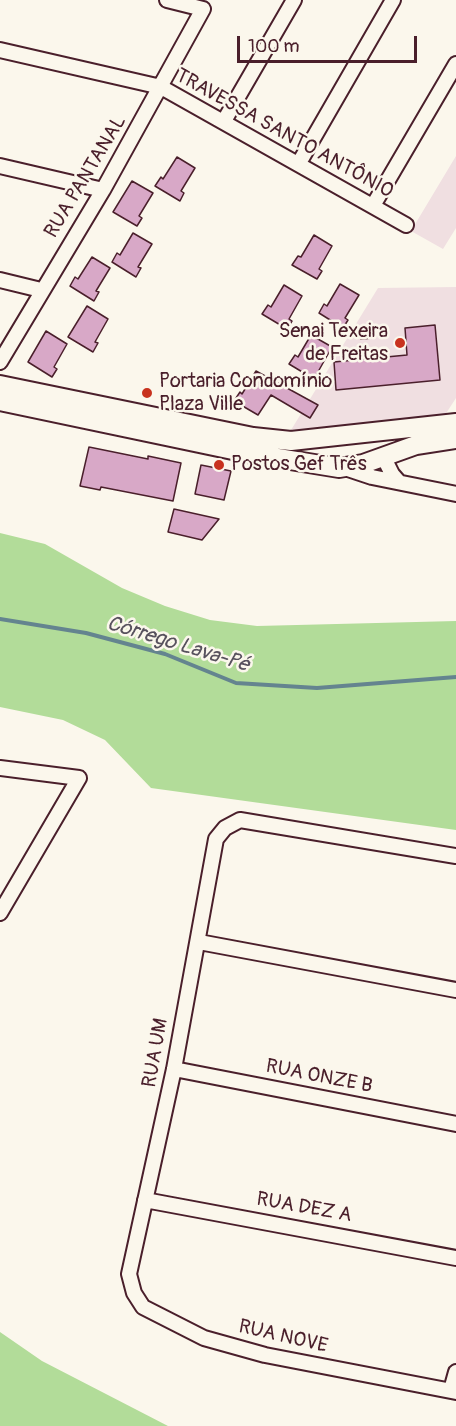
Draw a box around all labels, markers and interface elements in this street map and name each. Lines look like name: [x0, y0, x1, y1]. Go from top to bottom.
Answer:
scale bar: [240, 24, 420, 62]
text: 100 m: [248, 35, 300, 58]
street label: TRAVESSA SANTO ANTÔNIO: [171, 64, 397, 204]
street label: RUA PANTANAL: [40, 111, 132, 243]
place label: Senai Texeira de Freitas: [279, 320, 388, 367]
marker: Senai Texeira de Freitas: [393, 336, 407, 350]
place label: Portaria Condomínio Plaza Ville: [159, 370, 332, 417]
marker: Portaria Condomínio Plaza Ville: [140, 386, 154, 400]
place label: Postos Gef Três: [231, 453, 367, 477]
marker: Postos Gef Três: [212, 458, 226, 472]
water label: Córrego Lava-Pé: [104, 611, 252, 679]
street label: RUA UM: [138, 1017, 174, 1089]
street label: RUA ONZE B: [264, 1055, 374, 1099]
street label: RUA DEZ A: [255, 1188, 353, 1228]
street label: RUA NOVE: [236, 1315, 330, 1359]

